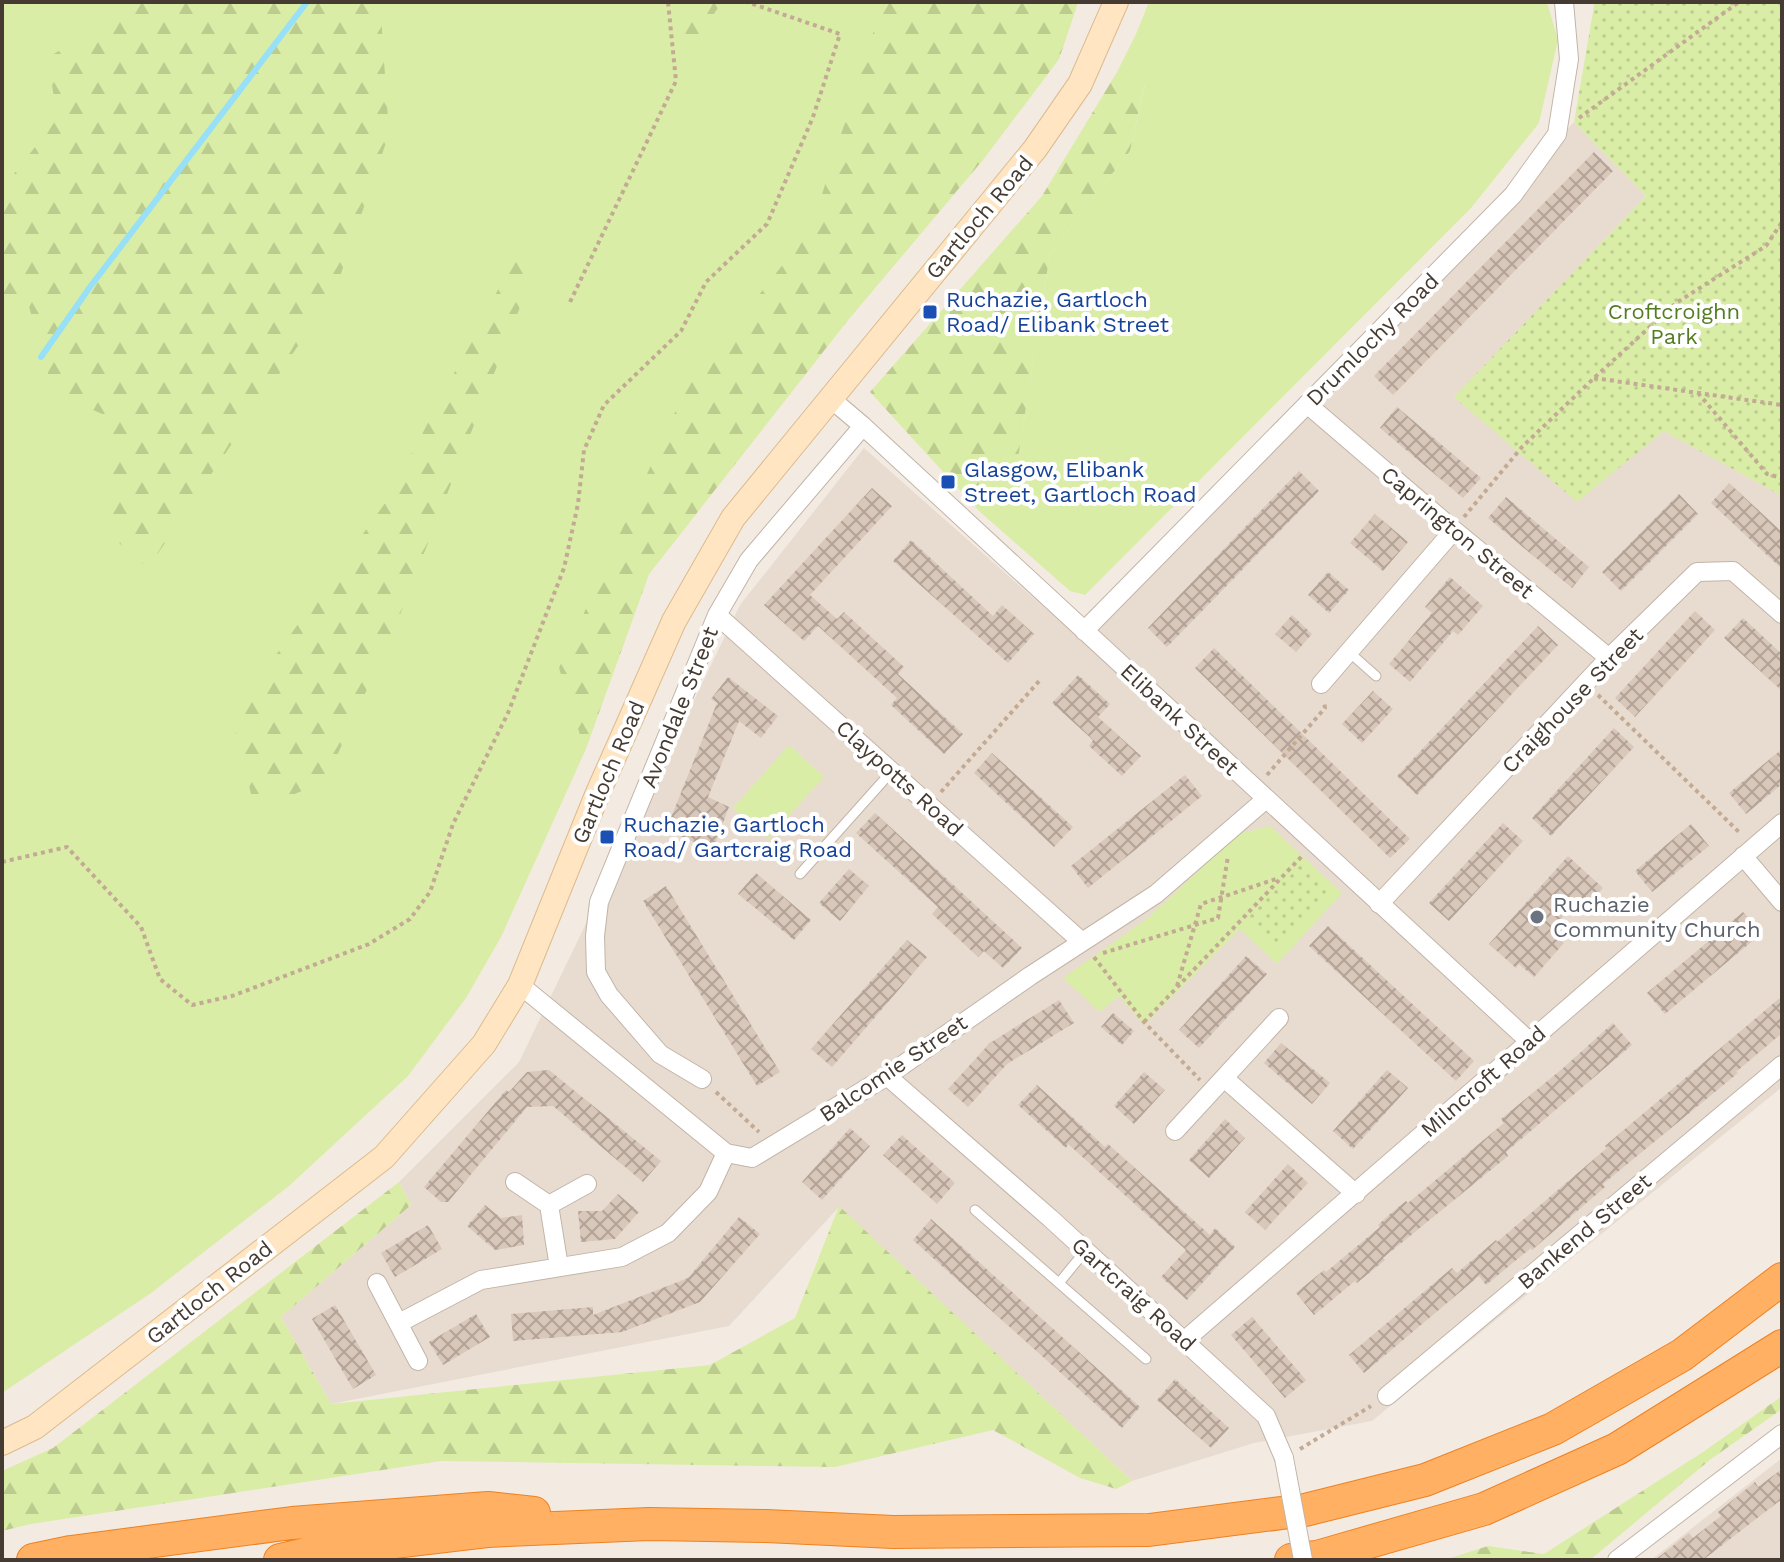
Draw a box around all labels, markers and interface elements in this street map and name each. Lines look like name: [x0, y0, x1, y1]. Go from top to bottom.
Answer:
street label: Gartloch Road: [921, 151, 1038, 284]
street label: Drumlochy Road: [1301, 268, 1444, 411]
place label: Ruchazie, Gartloch Road/ Elibank Street: [946, 287, 1169, 337]
park label: Croftcroighn Park: [1608, 299, 1740, 349]
marker: Ruchazie, Gartloch Road/ Elibank Street: [921, 303, 939, 321]
place label: Glasgow, Elibank Street, Gartloch Road: [964, 457, 1197, 507]
street label: Caprington Street: [1376, 461, 1539, 603]
marker: Glasgow, Elibank Street, Gartloch Road: [939, 473, 957, 491]
street label: Avondale Street: [636, 623, 723, 791]
street label: Craighouse Street: [1497, 623, 1648, 778]
street label: Elibank Street: [1115, 658, 1244, 780]
street label: Gartloch Road: [567, 697, 650, 847]
street label: Claypotts Road: [831, 715, 968, 842]
place label: Ruchazie, Gartloch Road/ Gartcraig Road: [623, 812, 852, 862]
marker: Ruchazie, Gartloch Road/ Gartcraig Road: [598, 828, 616, 846]
place label: Ruchazie Community Church: [1553, 892, 1761, 942]
marker: Ruchazie Community Church: [1528, 908, 1546, 926]
street label: Balcomie Street: [815, 1010, 972, 1127]
street label: Milncroft Road: [1416, 1020, 1551, 1142]
street label: Bankend Street: [1513, 1168, 1656, 1294]
street label: Gartcraig Road: [1067, 1232, 1201, 1357]
street label: Gartloch Road: [141, 1235, 277, 1349]

